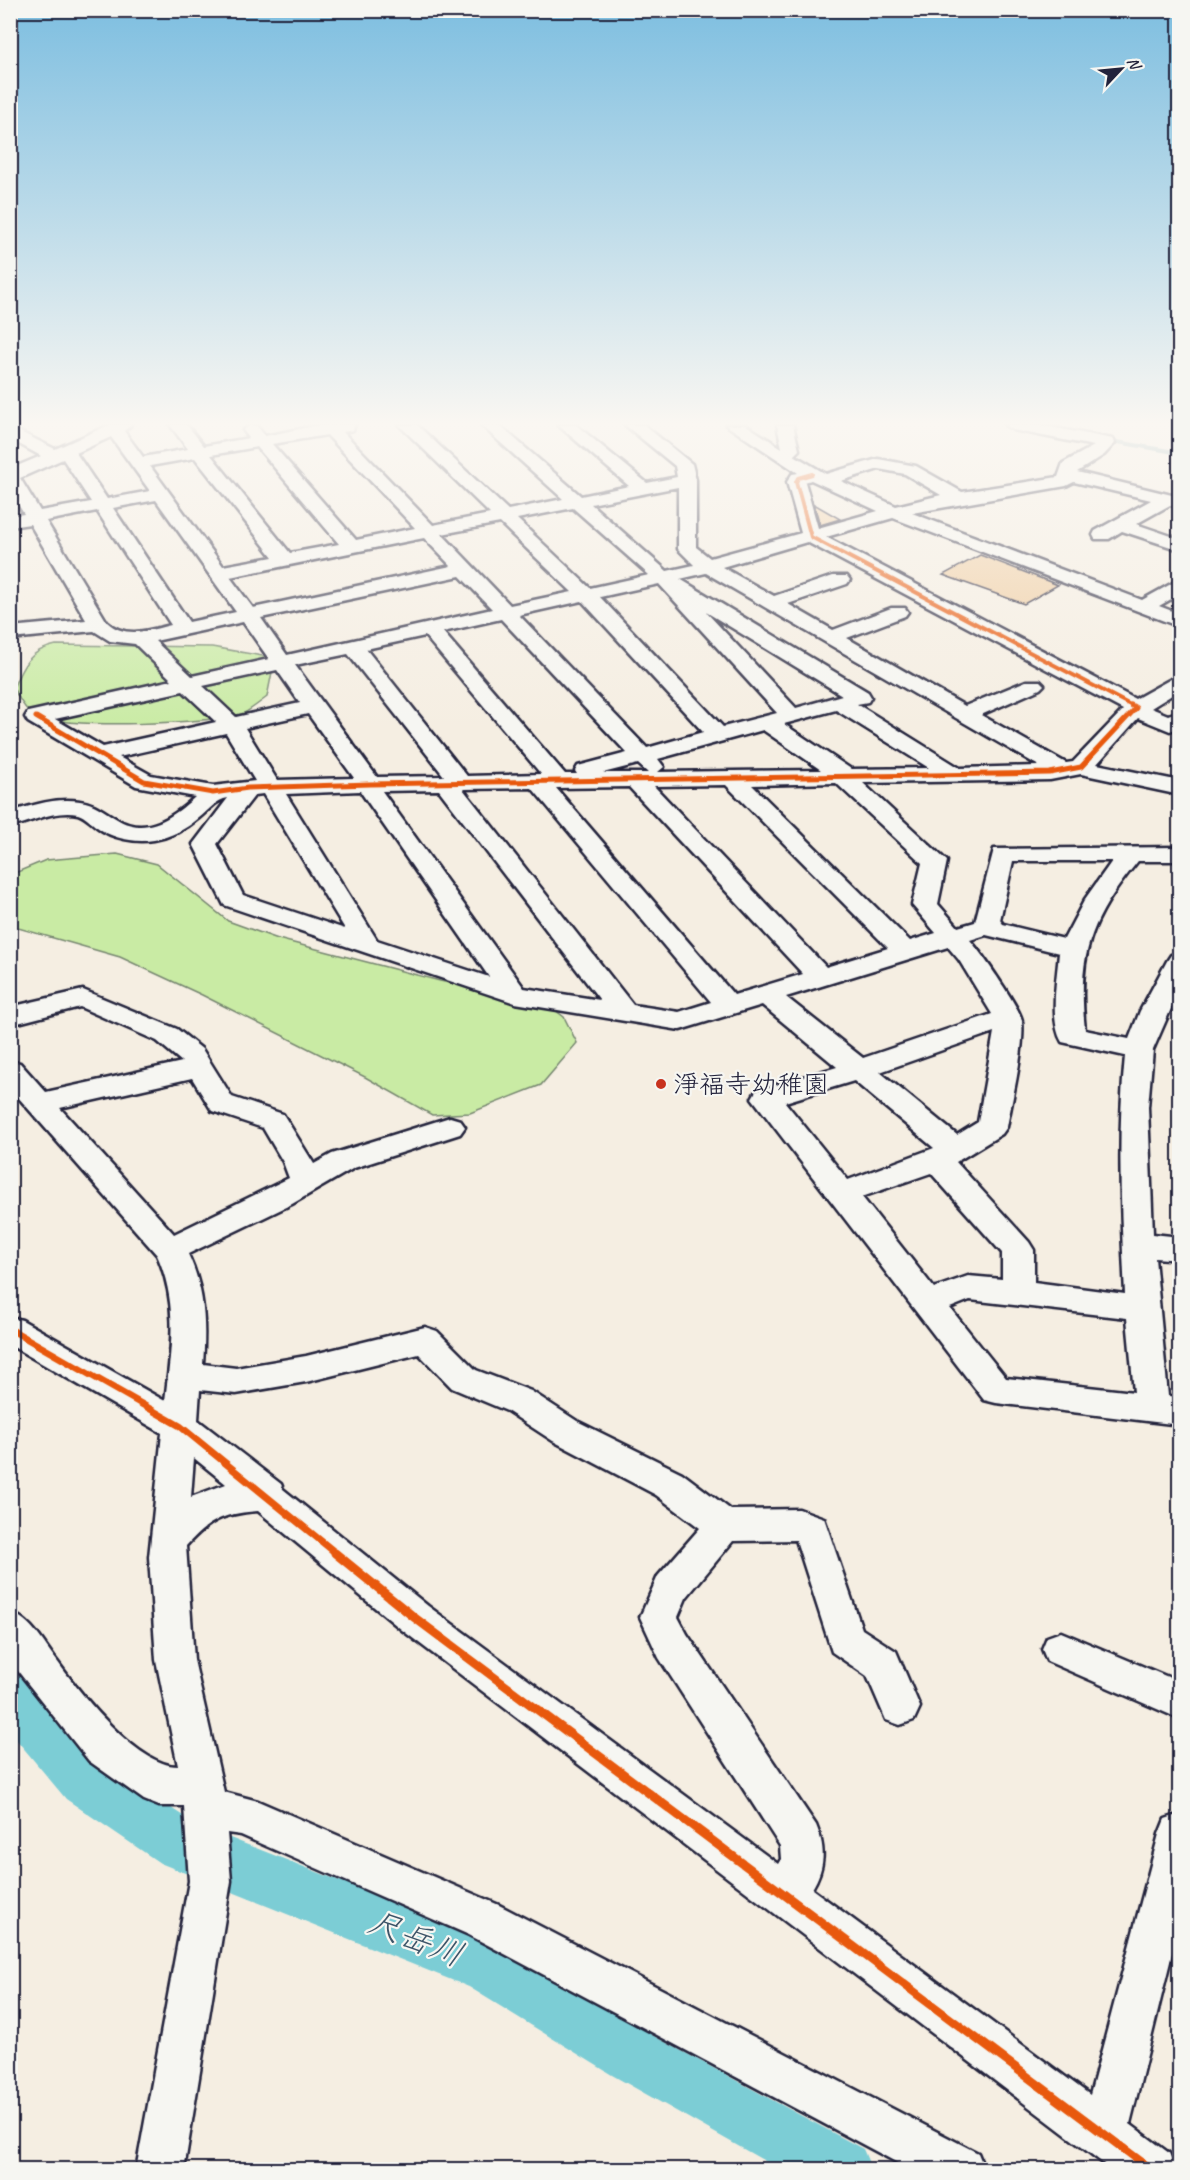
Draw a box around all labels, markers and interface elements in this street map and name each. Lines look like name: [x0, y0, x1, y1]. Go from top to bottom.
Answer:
north arrow: [1091, 39, 1151, 99]
text: N: [1122, 54, 1146, 74]
place label: 淨福寺幼稚園: [673, 1068, 829, 1101]
marker: 淨福寺幼稚園: [654, 1077, 668, 1091]
water label: 尺岳川: [362, 1900, 470, 1976]

